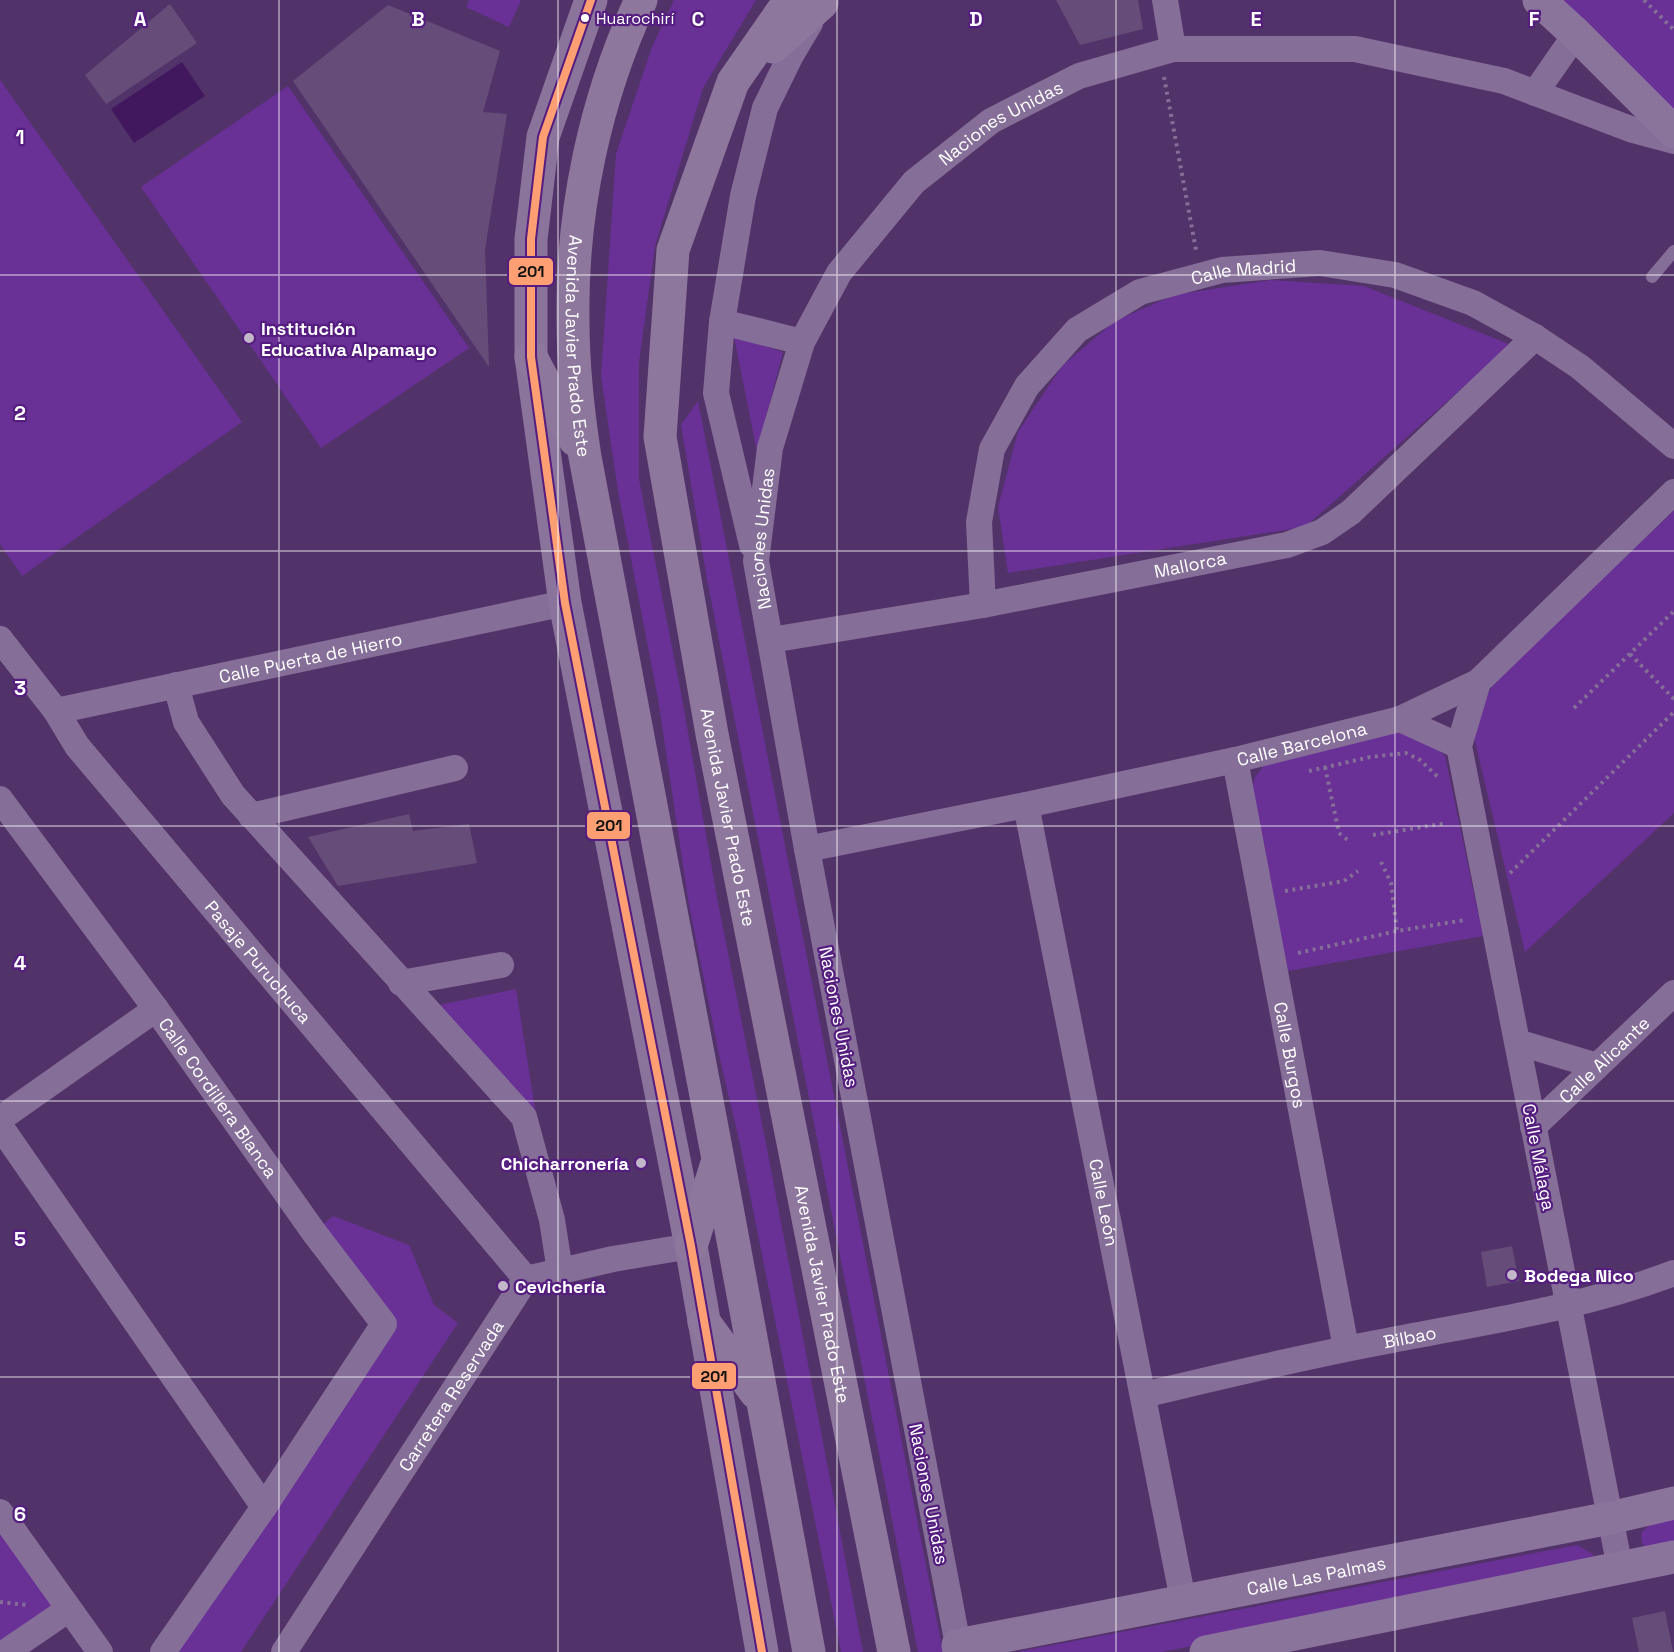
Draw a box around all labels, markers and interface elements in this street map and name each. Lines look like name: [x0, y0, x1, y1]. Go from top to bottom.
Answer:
text: A: [134, 6, 147, 32]
text: B: [411, 6, 425, 32]
text: C: [692, 6, 705, 32]
text: D: [969, 6, 983, 32]
text: E: [1250, 6, 1262, 32]
text: F: [1529, 6, 1540, 32]
place label: Huarochirí: [596, 8, 674, 29]
marker: Huarochirí: [579, 12, 591, 24]
street label: Naciones Unidas: [933, 75, 1066, 170]
text: 1: [15, 124, 25, 150]
street label: Avenida Javier Prado Este: [561, 234, 596, 458]
street label: Calle Madrid: [1188, 253, 1297, 289]
line badge: 201: [508, 257, 554, 286]
text: 201: [517, 261, 545, 282]
place label: Institución Educativa Alpamayo: [261, 317, 437, 361]
marker: Institución Educativa Alpamayo: [242, 331, 256, 345]
text: 2: [14, 400, 26, 426]
street label: Naciones Unidas: [744, 466, 779, 611]
street label: Mallorca: [1152, 546, 1228, 583]
street label: Calle Puerta de Hierro: [217, 626, 404, 688]
text: 3: [14, 675, 26, 701]
street label: Avenida Javier Prado Este: [696, 706, 761, 928]
street label: Calle Barcelona: [1234, 716, 1369, 771]
line badge: 201: [586, 811, 631, 840]
text: 201: [595, 815, 623, 836]
street label: Pasaje Puruchuca: [200, 895, 317, 1028]
street label: Naciones Unidas: [814, 945, 864, 1089]
text: 4: [14, 950, 27, 976]
street label: Calle Burgos: [1269, 1000, 1312, 1110]
street label: Calle Alicante: [1554, 1011, 1654, 1108]
street label: Calle Cordillera Blanca: [154, 1013, 283, 1182]
street label: Calle Málaga: [1517, 1102, 1561, 1212]
place label: Chicharronería: [501, 1152, 630, 1175]
marker: Chicharronería: [634, 1156, 648, 1170]
street label: Calle León: [1085, 1157, 1124, 1248]
street label: Avenida Javier Prado Este: [790, 1183, 856, 1405]
text: 5: [14, 1226, 26, 1252]
place label: Bodega Nico: [1524, 1264, 1634, 1287]
marker: Bodega Nico: [1505, 1268, 1519, 1282]
place label: Cevichería: [515, 1275, 606, 1298]
marker: Cevichería: [496, 1279, 510, 1293]
street label: Carretera Reservada: [393, 1315, 508, 1475]
street label: Bilbao: [1381, 1320, 1438, 1353]
line badge: 201: [691, 1362, 737, 1390]
text: 201: [700, 1366, 728, 1387]
street label: Naciones Unidas: [904, 1422, 954, 1566]
text: 6: [14, 1501, 26, 1527]
street label: Calle Las Palmas: [1245, 1550, 1388, 1600]

